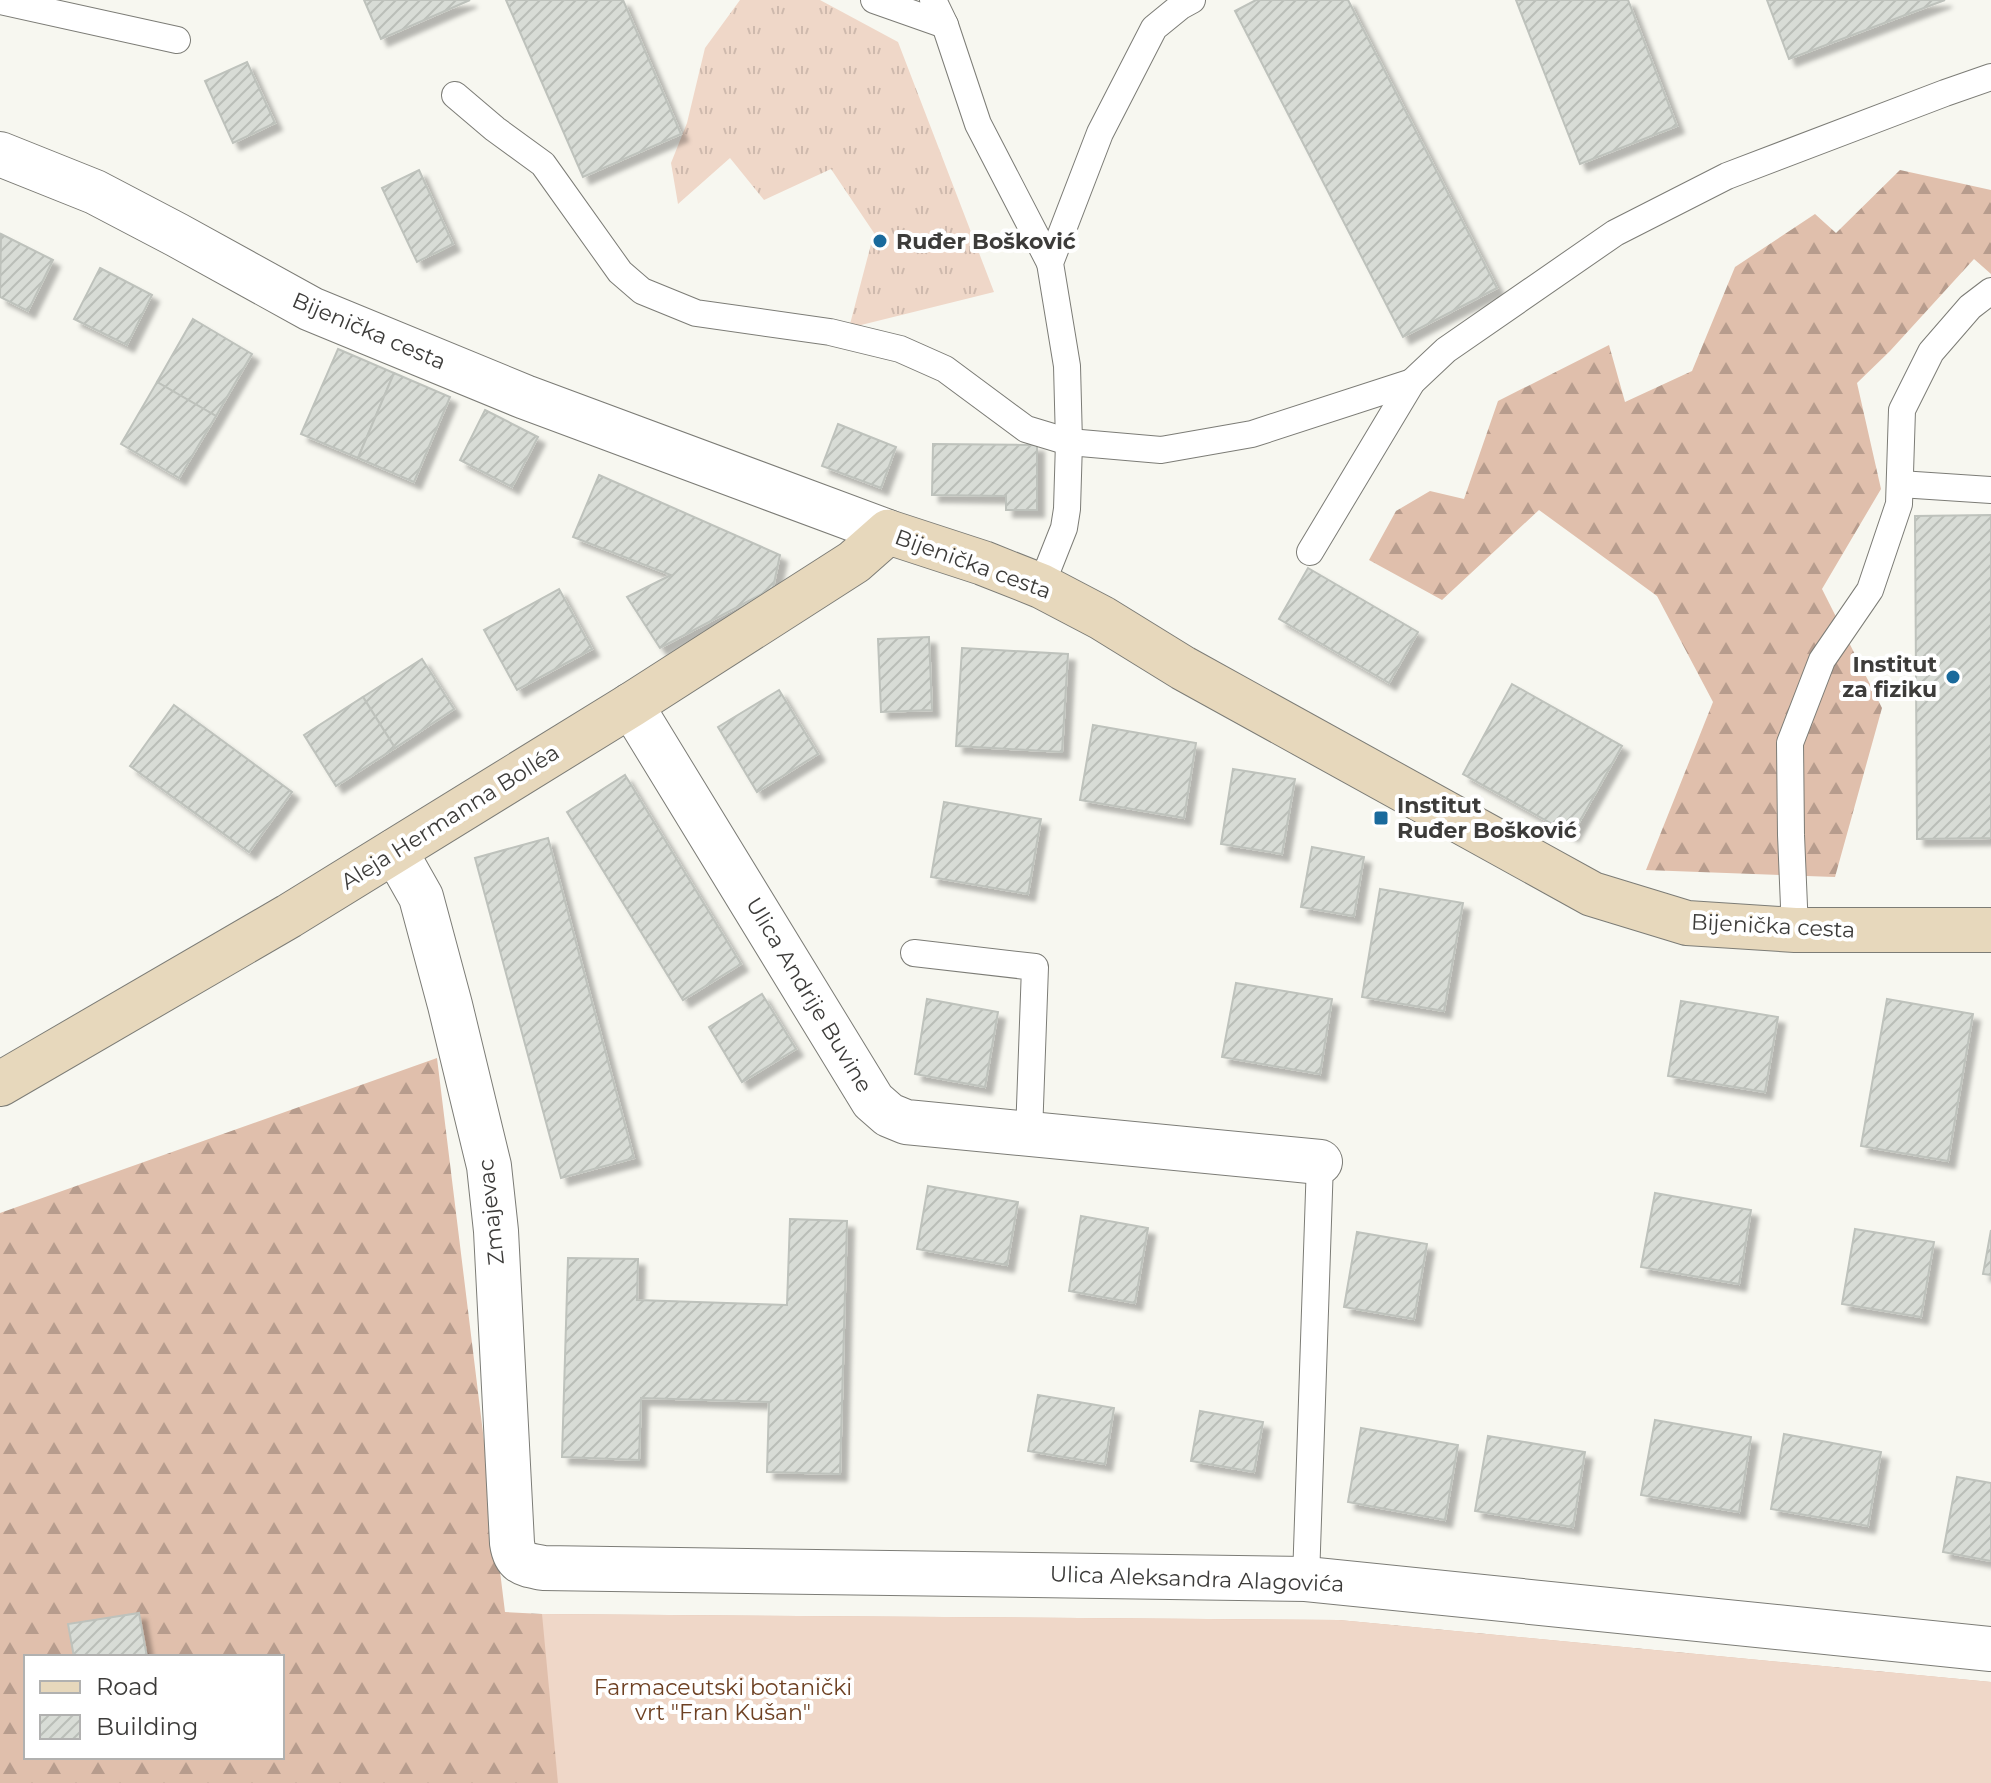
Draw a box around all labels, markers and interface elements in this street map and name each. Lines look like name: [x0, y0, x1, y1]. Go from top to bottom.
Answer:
place label: Ruđer Bošković: [896, 228, 1076, 255]
marker: Ruđer Bošković: [871, 232, 889, 250]
street label: Bijenička cesta: [288, 286, 450, 376]
street label: Bijenička cesta: [891, 523, 1055, 605]
place label: Institut za fiziku: [1842, 651, 1937, 703]
marker: Institut za fiziku: [1944, 668, 1962, 686]
street label: Aleja Hermanna Bolléa: [336, 739, 564, 895]
place label: Institut Ruđer Bošković: [1397, 792, 1577, 844]
marker: Institut Ruđer Bošković: [1372, 809, 1390, 827]
street label: Ulica Andrije Buvine: [740, 892, 878, 1098]
street label: Bijenička cesta: [1690, 908, 1856, 944]
street label: Zmajevac: [472, 1158, 510, 1266]
street label: Ulica Aleksandra Alagovića: [1049, 1560, 1345, 1598]
legend: [24, 1655, 284, 1759]
text: Road: [96, 1672, 159, 1701]
park label: Farmaceutski botanički vrt "Fran Kušan": [594, 1674, 852, 1726]
text: Building: [96, 1712, 199, 1741]

